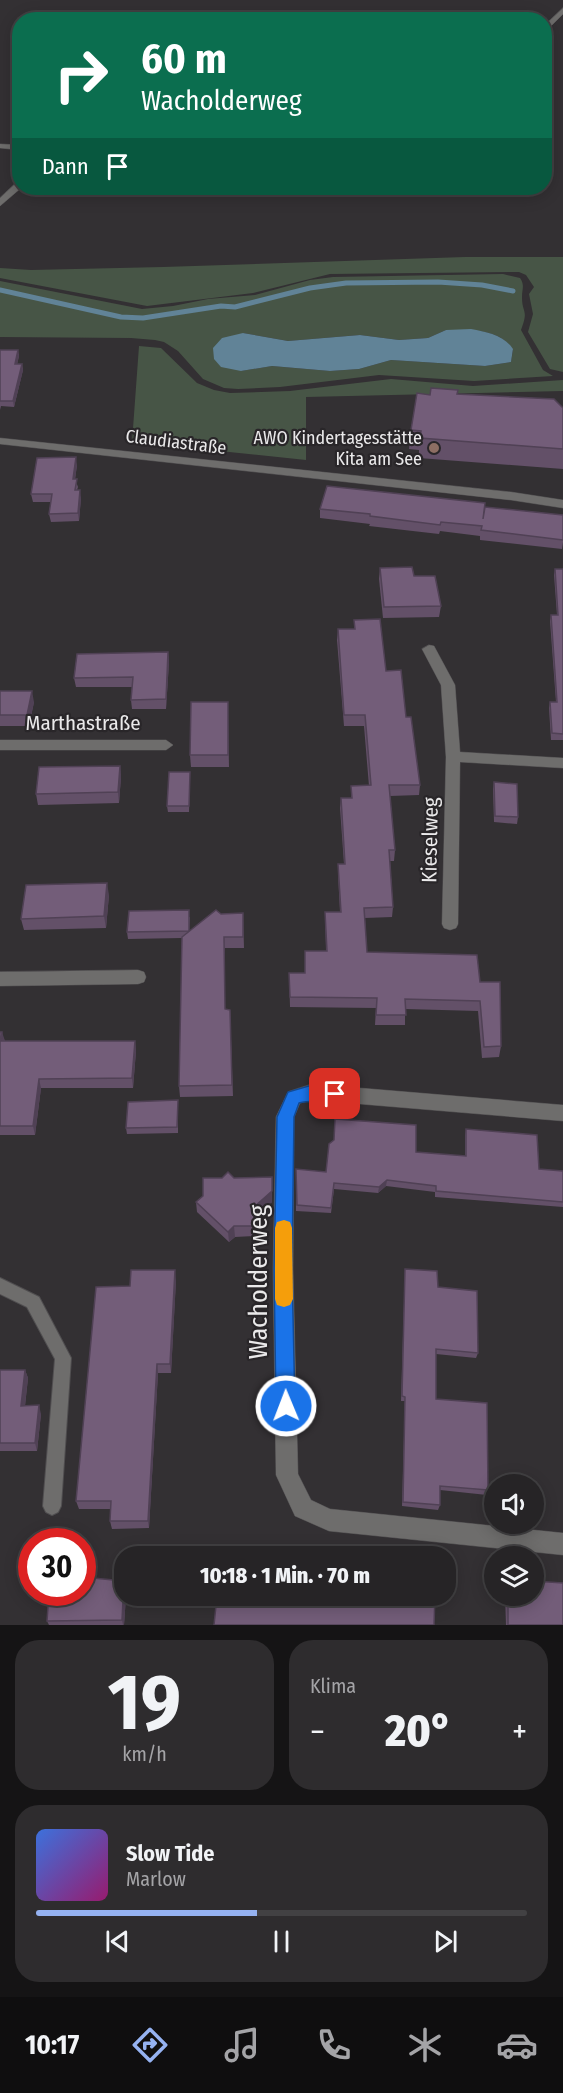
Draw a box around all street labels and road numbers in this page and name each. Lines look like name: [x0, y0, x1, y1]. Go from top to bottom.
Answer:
street label: Claudiastraße: [124, 425, 228, 459]
street label: Marthastraße: [25, 710, 141, 736]
street label: Kieselweg: [416, 797, 444, 883]
street label: Wacholderweg: [243, 1204, 274, 1359]

